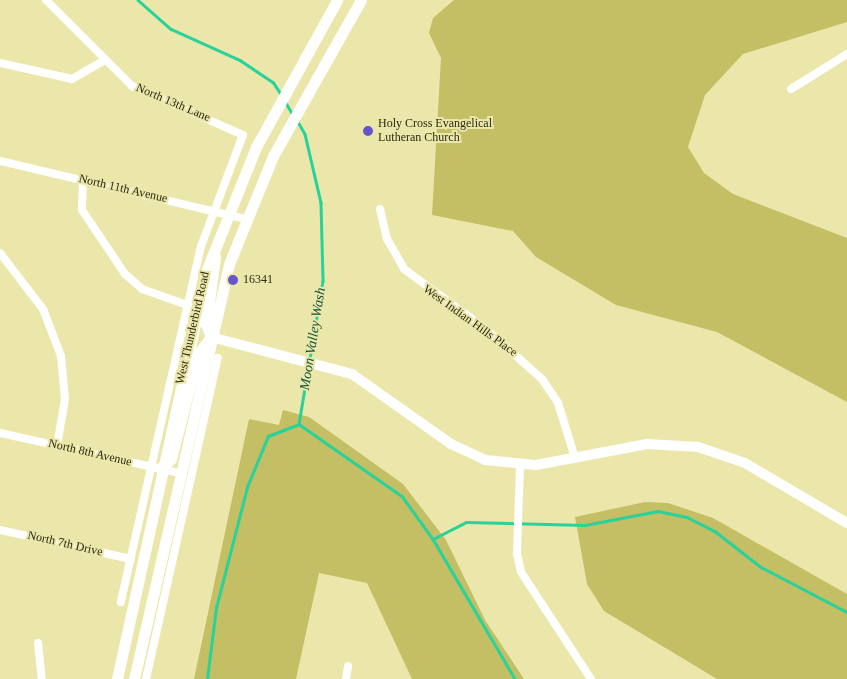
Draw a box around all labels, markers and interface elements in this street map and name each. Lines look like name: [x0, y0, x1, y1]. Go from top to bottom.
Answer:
street label: North 13th Lane: [134, 81, 212, 125]
place label: Holy Cross Evangelical Lutheran Church: [378, 117, 492, 145]
marker: Holy Cross Evangelical Lutheran Church: [362, 125, 374, 137]
street label: North 11th Avenue: [77, 172, 169, 206]
street label: West Thunderbird Road: [173, 270, 213, 386]
place label: 16341: [243, 273, 273, 287]
marker: 16341: [227, 274, 239, 286]
street label: West Indian Hills Place: [420, 282, 520, 360]
water label: Moon Valley Wash: [297, 286, 329, 392]
street label: North 8th Avenue: [47, 436, 133, 470]
street label: North 7th Drive: [26, 528, 104, 560]

